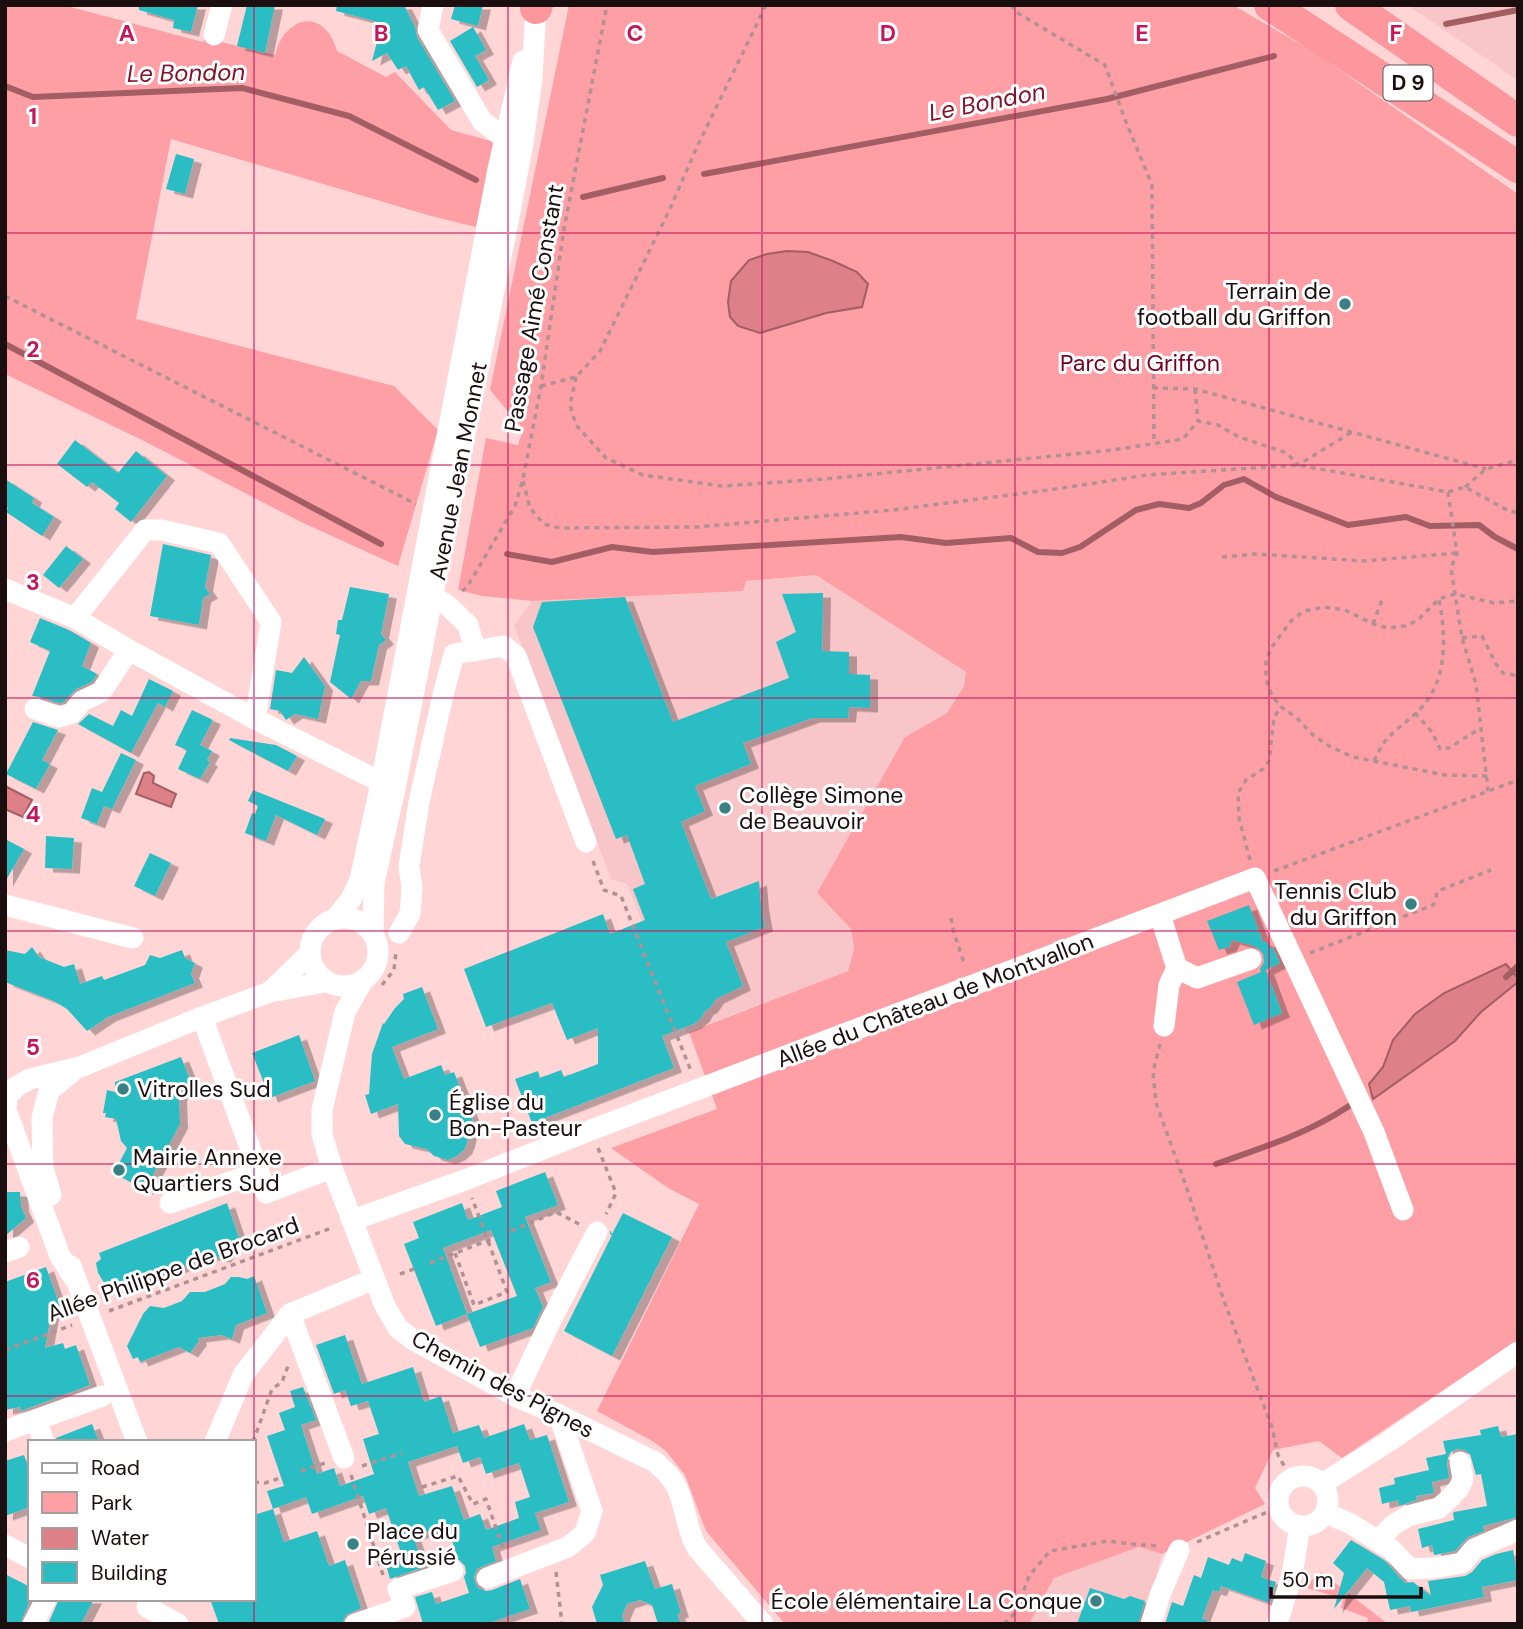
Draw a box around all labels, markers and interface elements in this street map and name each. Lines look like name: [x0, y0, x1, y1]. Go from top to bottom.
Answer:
text: A: [119, 18, 135, 48]
text: B: [374, 18, 388, 48]
text: C: [627, 18, 643, 48]
text: D: [880, 18, 896, 48]
text: E: [1135, 18, 1149, 48]
text: F: [1390, 18, 1403, 48]
water label: Le Bondon: [127, 56, 245, 89]
road number: D 9: [1384, 66, 1432, 100]
water label: Le Bondon: [926, 75, 1048, 128]
text: 1: [29, 101, 37, 131]
street label: Passage Aimé Constant: [497, 182, 571, 434]
place label: Terrain de football du Griffon: [1137, 276, 1331, 332]
marker: Terrain de football du Griffon: [1337, 296, 1353, 312]
text: 2: [26, 334, 40, 364]
park label: Parc du Griffon: [1060, 348, 1220, 378]
street label: Avenue Jean Monnet: [422, 359, 494, 583]
text: 3: [26, 567, 40, 597]
place label: Collège Simone de Beauvoir: [739, 780, 903, 836]
text: 4: [26, 799, 41, 829]
marker: Collège Simone de Beauvoir: [717, 800, 733, 816]
place label: Tennis Club du Griffon: [1274, 876, 1397, 932]
marker: Tennis Club du Griffon: [1403, 896, 1419, 912]
street label: Allée du Château de Montvallon: [772, 926, 1098, 1074]
text: 5: [26, 1032, 40, 1062]
place label: Vitrolles Sud: [137, 1074, 271, 1104]
marker: Vitrolles Sud: [115, 1081, 131, 1097]
place label: Église du Bon-Pasteur: [449, 1087, 582, 1143]
marker: Église du Bon-Pasteur: [427, 1107, 443, 1123]
place label: Mairie Annexe Quartiers Sud: [133, 1142, 282, 1198]
marker: Mairie Annexe Quartiers Sud: [111, 1162, 127, 1178]
street label: Allée Philippe de Brocard: [43, 1209, 303, 1329]
text: 6: [26, 1265, 40, 1295]
street label: Chemin des Pignes: [406, 1323, 600, 1445]
legend: [28, 1440, 256, 1601]
text: Road: [91, 1454, 140, 1482]
text: Park: [91, 1489, 133, 1517]
place label: Place du Pérussié: [367, 1516, 458, 1572]
text: Water: [91, 1524, 149, 1552]
marker: Place du Pérussié: [345, 1536, 361, 1552]
scale bar: [1271, 1556, 1422, 1600]
text: Building: [91, 1559, 168, 1587]
text: 50 m: [1282, 1566, 1333, 1594]
place label: École élémentaire La Conque: [771, 1586, 1082, 1616]
marker: École élémentaire La Conque: [1088, 1593, 1104, 1609]

